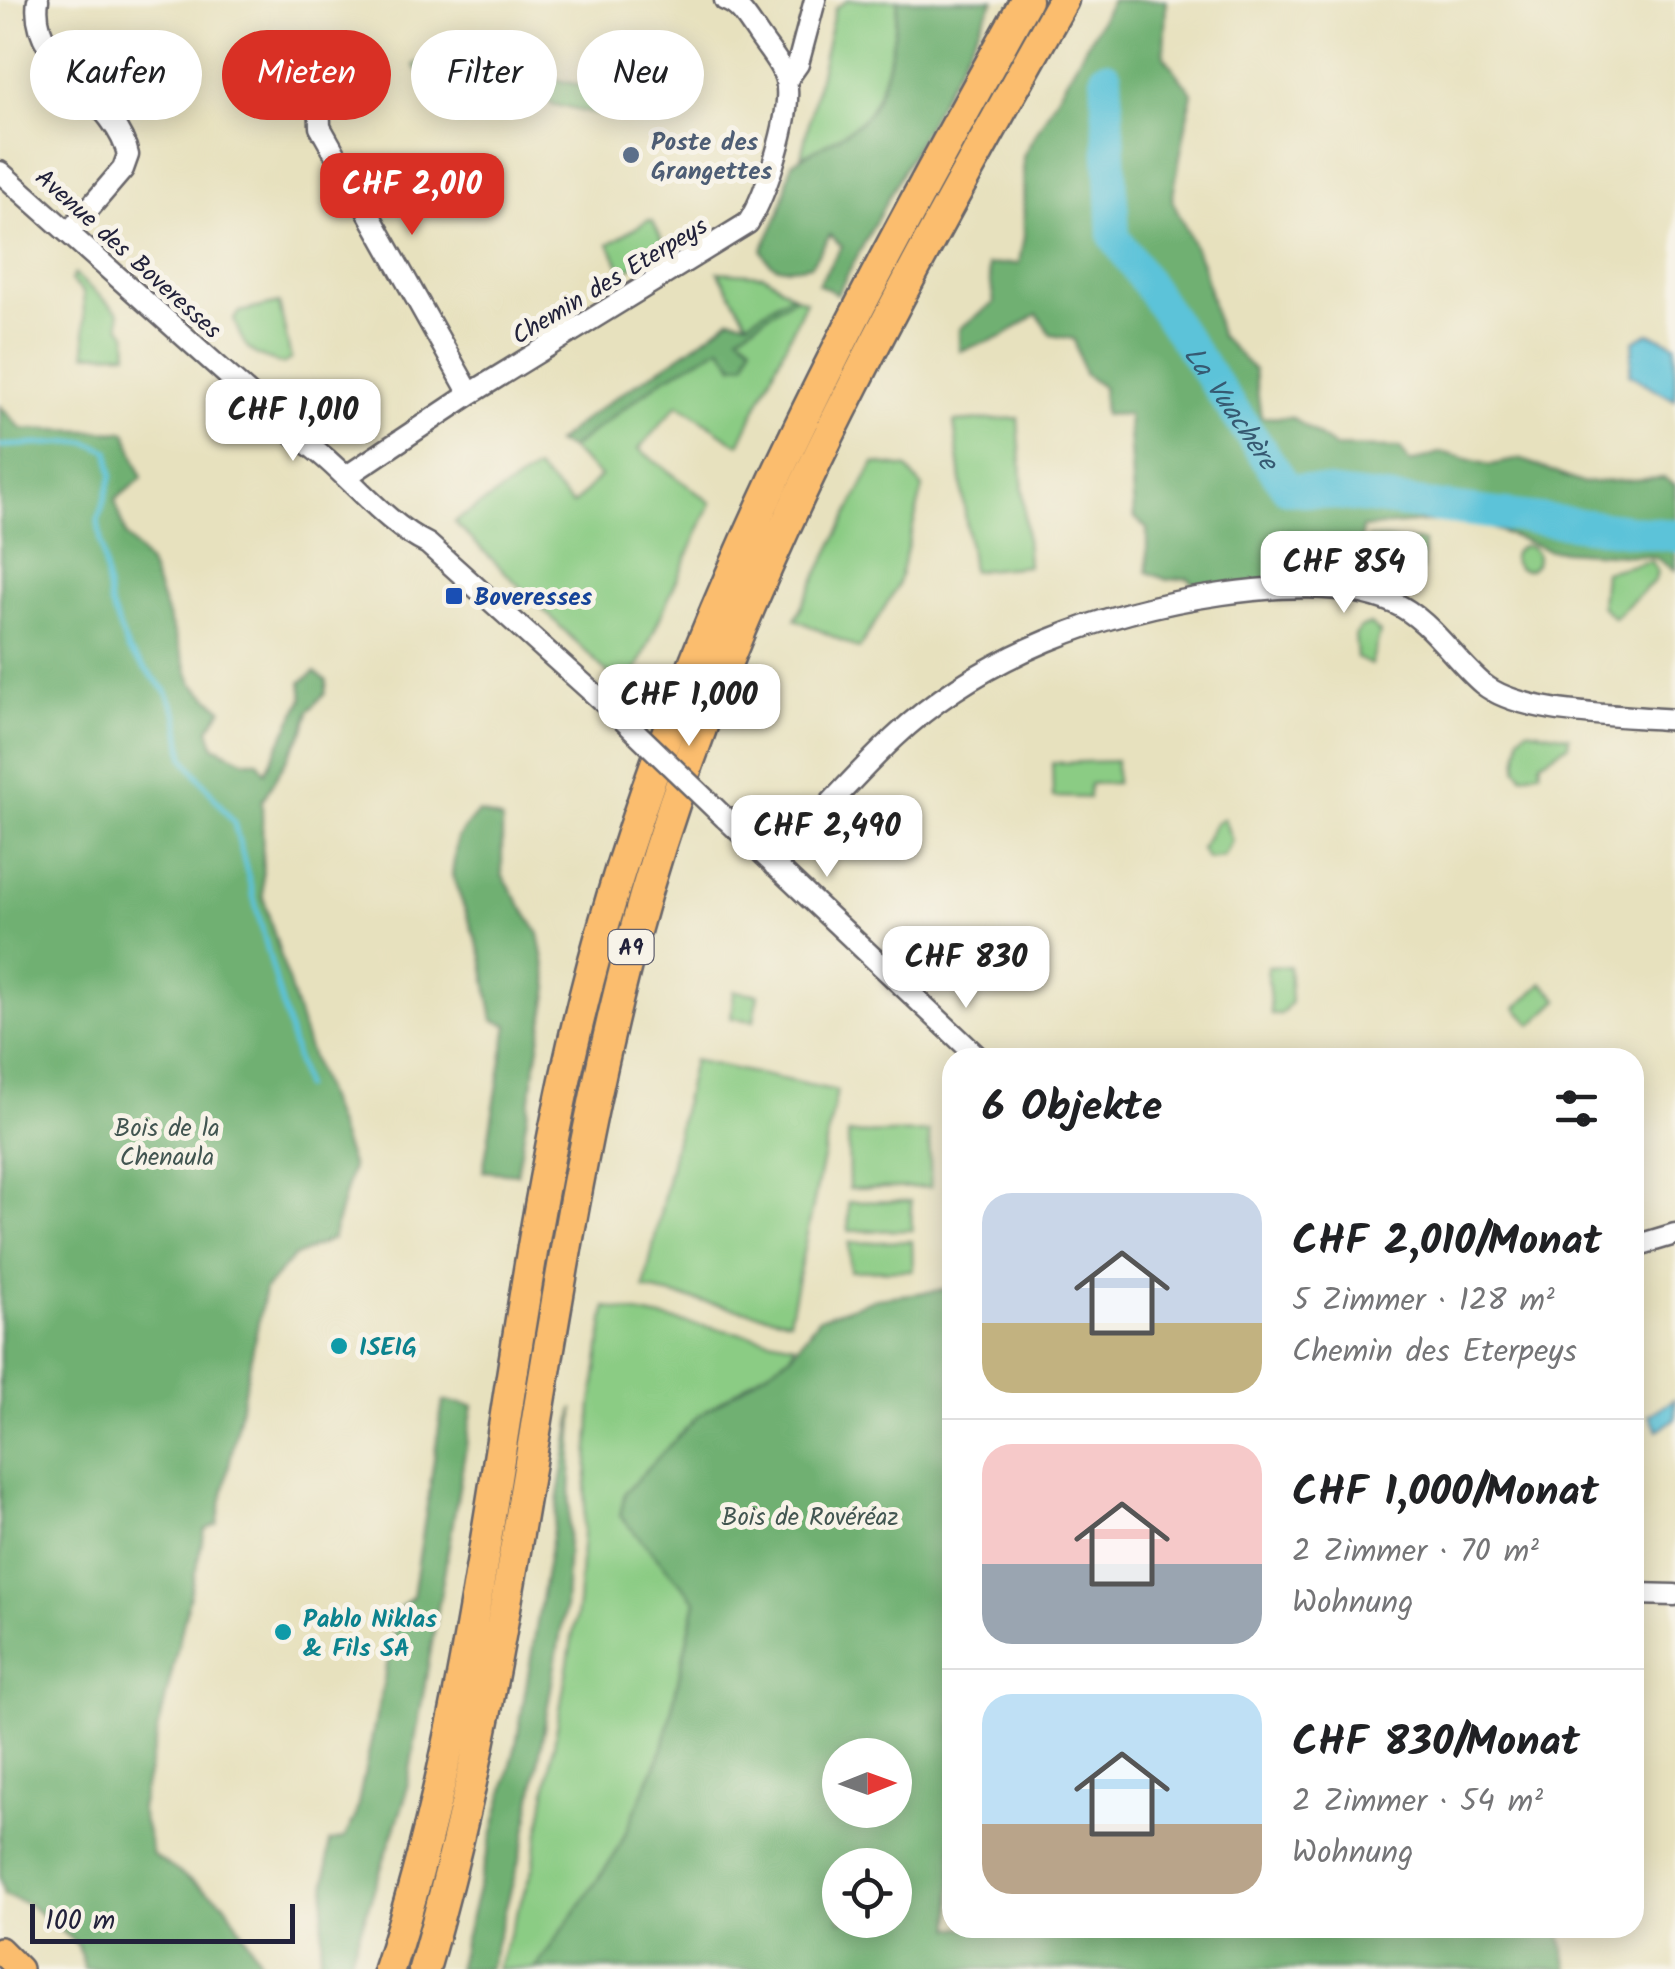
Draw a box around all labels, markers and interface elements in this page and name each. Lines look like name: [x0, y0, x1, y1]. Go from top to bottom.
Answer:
chip: Kaufen: [30, 30, 202, 120]
chip: Mieten: [222, 30, 391, 120]
chip: Filter: [411, 30, 557, 120]
chip: Neu: [577, 30, 704, 120]
place label: Poste des Grangettes: [651, 123, 773, 192]
marker: Poste des Grangettes: [620, 144, 642, 166]
pin: CHF 2,010: [298, 153, 526, 238]
street label: Avenue des Boveresses: [25, 159, 230, 350]
text: CHF 2,010: [342, 160, 482, 211]
street label: Chemin des Eterpeys: [504, 207, 716, 356]
water label: La Vuachère: [1171, 337, 1290, 482]
pin: CHF 1,010: [179, 379, 407, 464]
text: CHF 1,010: [228, 386, 358, 437]
pin: CHF 854: [1252, 531, 1436, 616]
text: CHF 854: [1283, 538, 1405, 589]
place label: Boveresses: [474, 578, 593, 618]
marker: Boveresses: [443, 585, 465, 607]
pin: CHF 1,000: [575, 664, 803, 749]
text: CHF 1,000: [620, 671, 758, 722]
pin: CHF 2,490: [713, 795, 941, 880]
text: CHF 2,490: [753, 802, 901, 853]
pin: CHF 830: [874, 926, 1058, 1011]
road number: A9: [608, 930, 654, 964]
text: CHF 830: [904, 933, 1028, 984]
text: 6 Objekte: [982, 1075, 1162, 1142]
icon: filters: [1549, 1081, 1604, 1136]
park label: Bois de la Chenaula: [114, 1109, 220, 1178]
text: CHF 2,010/Monat: [1292, 1209, 1602, 1276]
icon: home: [1062, 1233, 1182, 1353]
text: 5 Zimmer · 128 m²: [1292, 1276, 1555, 1327]
text: Chemin des Eterpeys: [1292, 1327, 1577, 1378]
place label: ISEIG: [359, 1328, 417, 1368]
marker: ISEIG: [328, 1335, 350, 1357]
text: CHF 1,000/Monat: [1292, 1460, 1599, 1527]
icon: home: [1062, 1484, 1182, 1604]
park label: Bois de Rovéréaz: [721, 1498, 899, 1538]
text: 2 Zimmer · 70 m²: [1292, 1527, 1539, 1578]
text: Wohnung: [1292, 1578, 1413, 1629]
place label: Pablo Niklas & Fils SA: [303, 1600, 437, 1669]
marker: Pablo Niklas & Fils SA: [272, 1621, 294, 1643]
text: CHF 830/Monat: [1292, 1710, 1580, 1777]
icon: home: [1062, 1734, 1182, 1854]
north arrow: [822, 1738, 912, 1828]
map controls: [822, 1738, 912, 1938]
text: 2 Zimmer · 54 m²: [1292, 1777, 1543, 1828]
text: Wohnung: [1292, 1828, 1413, 1879]
button: locate: [822, 1848, 912, 1938]
scale bar: [30, 1899, 295, 1944]
text: 100 m: [45, 1899, 115, 1944]

